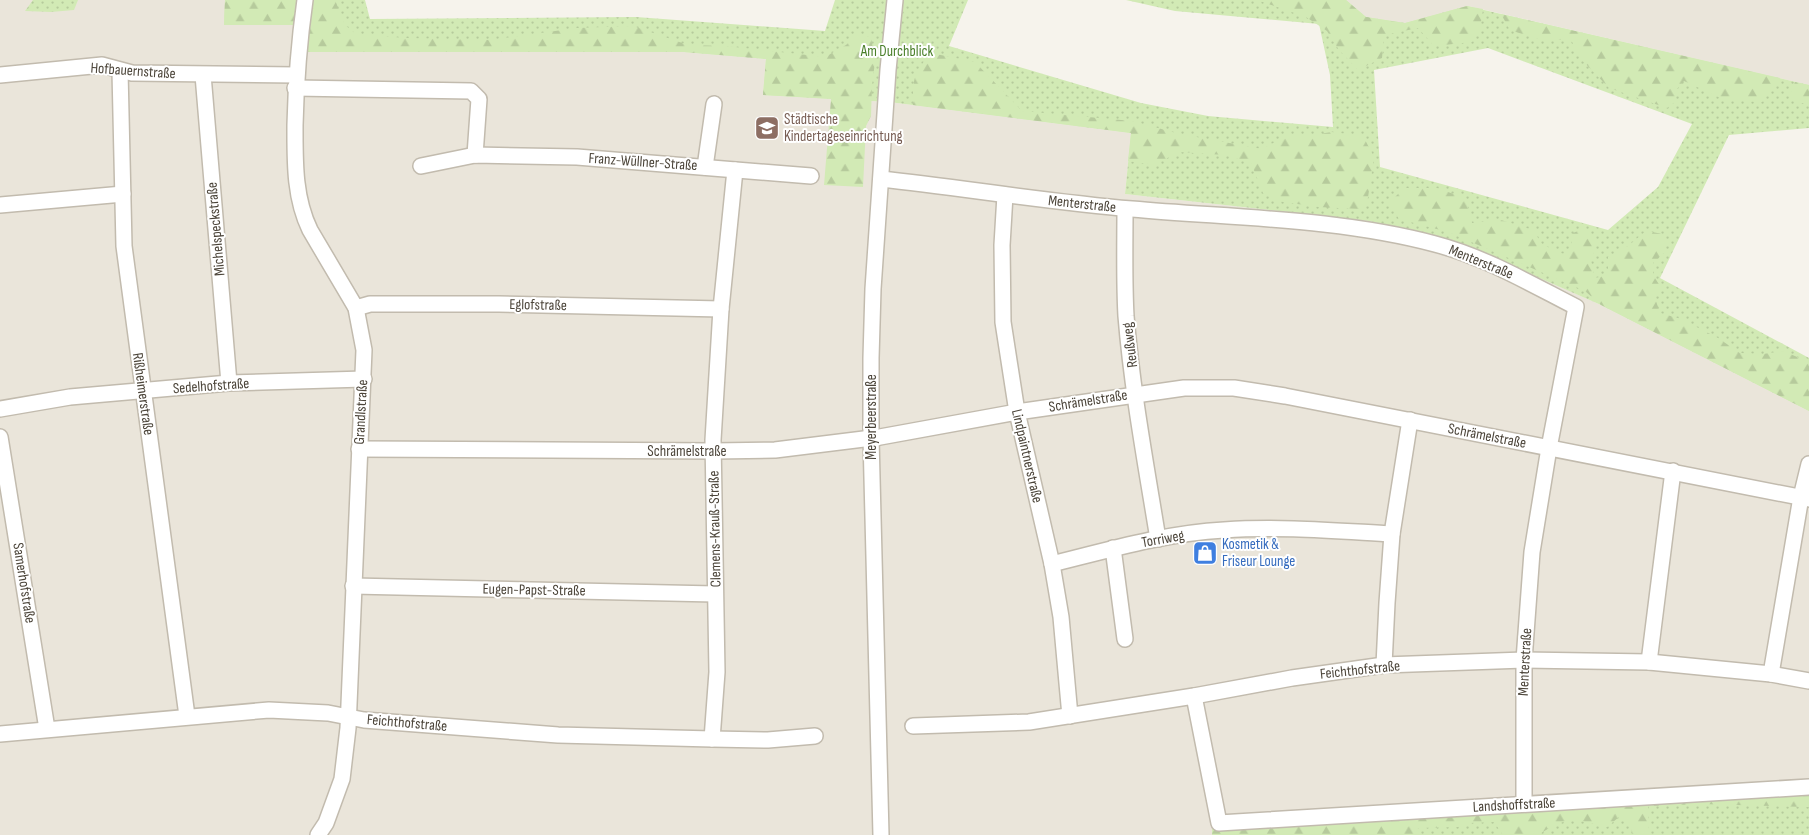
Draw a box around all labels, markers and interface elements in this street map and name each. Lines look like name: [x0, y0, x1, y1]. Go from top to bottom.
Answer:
park label: Am Durchblick: [860, 42, 934, 61]
street label: Hofbauernstraße: [90, 59, 176, 83]
place label: Städtische Kindertageseinrichtung: [784, 110, 903, 146]
school or university icon: Städtische Kindertageseinrichtung: [754, 115, 780, 141]
street label: Franz-Wüllner-Straße: [588, 149, 698, 175]
street label: Michelspeckstraße: [202, 181, 230, 277]
street label: Menterstraße: [1047, 191, 1117, 217]
street label: Menterstraße: [1446, 240, 1516, 284]
street label: Eglofstraße: [509, 295, 567, 315]
street label: Reußweg: [1118, 321, 1142, 369]
street label: Rißheimerstraße: [128, 352, 158, 436]
street label: Sedelhofstraße: [172, 374, 250, 398]
street label: Meyerbeerstraße: [862, 374, 881, 460]
street label: Grandlstraße: [350, 379, 372, 445]
street label: Schrämelstraße: [1047, 385, 1129, 417]
street label: Lindpaintnerstraße: [1007, 407, 1047, 505]
street label: Schrämelstraße: [1446, 419, 1528, 453]
street label: Schrämelstraße: [647, 442, 727, 461]
street label: Clemens-Krauß-Straße: [704, 470, 726, 588]
street label: Torriweg: [1140, 526, 1186, 552]
place label: Kosmetik & Friseur Lounge: [1222, 535, 1295, 571]
shop icon: Kosmetik & Friseur Lounge: [1192, 540, 1218, 566]
street label: Samerhofstraße: [8, 541, 40, 625]
street label: Eugen-Papst-Straße: [482, 580, 586, 600]
street label: Menterstraße: [1514, 627, 1536, 697]
street label: Feichthofstraße: [1319, 656, 1401, 684]
street label: Feichthofstraße: [366, 710, 448, 736]
street label: Landshoffstraße: [1472, 793, 1556, 817]

